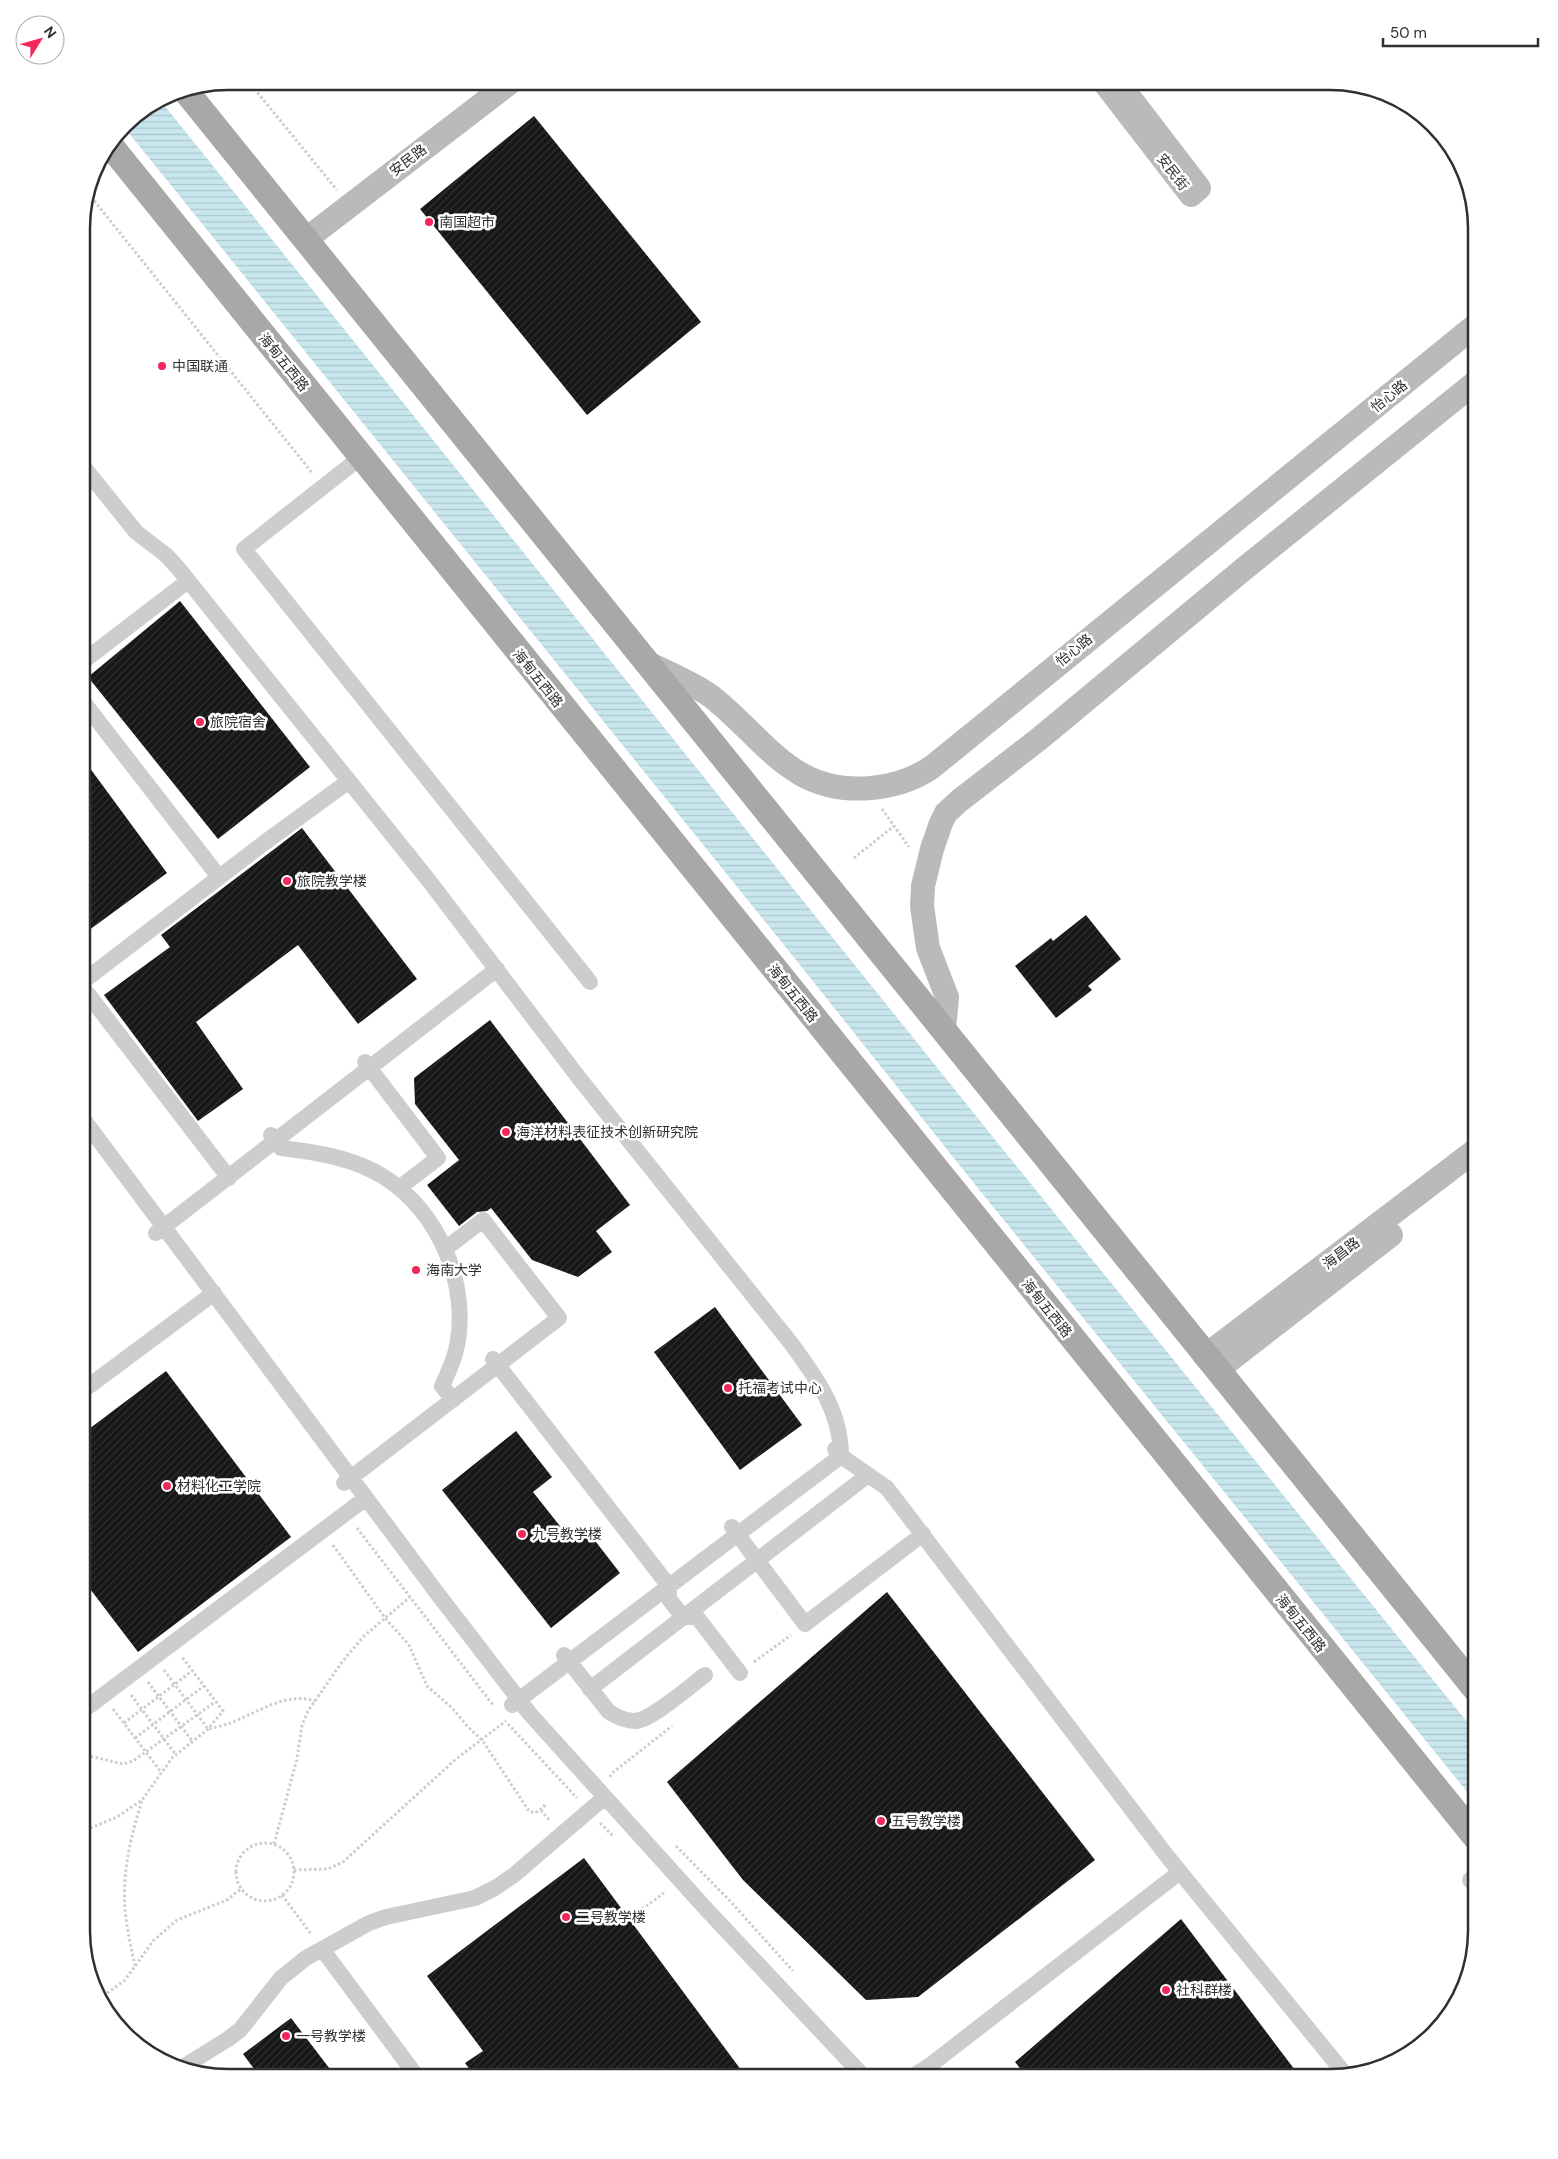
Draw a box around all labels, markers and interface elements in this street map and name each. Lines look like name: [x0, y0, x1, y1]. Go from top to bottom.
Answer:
north arrow: [15, 15, 65, 65]
scale bar: [1383, 15, 1538, 47]
text: N: [40, 23, 61, 42]
text: 50 m: [1390, 23, 1427, 43]
street label: 安民路: [386, 140, 430, 180]
street label: 安民街: [1153, 150, 1193, 194]
place label: 南国超市: [439, 213, 495, 231]
marker: 南国超市: [423, 216, 435, 228]
street label: 海甸五西路: [255, 329, 313, 395]
place label: 中国联通: [172, 357, 228, 375]
marker: 中国联通: [156, 360, 168, 372]
street label: 怡心路: [1367, 376, 1411, 416]
street label: 怡心路: [1052, 630, 1096, 670]
street label: 海甸五西路: [509, 645, 567, 711]
place label: 旅院宿舍: [210, 713, 266, 731]
marker: 旅院宿舍: [194, 716, 206, 728]
place label: 旅院教学楼: [297, 872, 367, 890]
marker: 旅院教学楼: [281, 875, 293, 887]
street label: 海甸五西路: [764, 960, 822, 1026]
place label: 海洋材料表征技术创新研究院: [516, 1123, 698, 1141]
marker: 海洋材料表征技术创新研究院: [500, 1126, 512, 1138]
street label: 海昌路: [1319, 1233, 1363, 1273]
place label: 海南大学: [426, 1261, 482, 1279]
marker: 海南大学: [410, 1264, 422, 1276]
street label: 海甸五西路: [1018, 1275, 1076, 1341]
place label: 托福考试中心: [738, 1379, 822, 1397]
marker: 托福考试中心: [722, 1382, 734, 1394]
place label: 材料化工学院: [177, 1477, 261, 1495]
marker: 材料化工学院: [161, 1480, 173, 1492]
place label: 九号教学楼: [532, 1525, 602, 1543]
marker: 九号教学楼: [516, 1528, 528, 1540]
street label: 海甸五西路: [1272, 1590, 1330, 1656]
place label: 五号教学楼: [891, 1812, 961, 1830]
marker: 五号教学楼: [875, 1815, 887, 1827]
place label: 二号教学楼: [576, 1908, 646, 1926]
marker: 二号教学楼: [560, 1911, 572, 1923]
place label: 社科群楼: [1176, 1981, 1232, 1999]
marker: 社科群楼: [1160, 1984, 1172, 1996]
place label: 一号教学楼: [296, 2027, 366, 2045]
marker: 一号教学楼: [280, 2030, 292, 2042]

